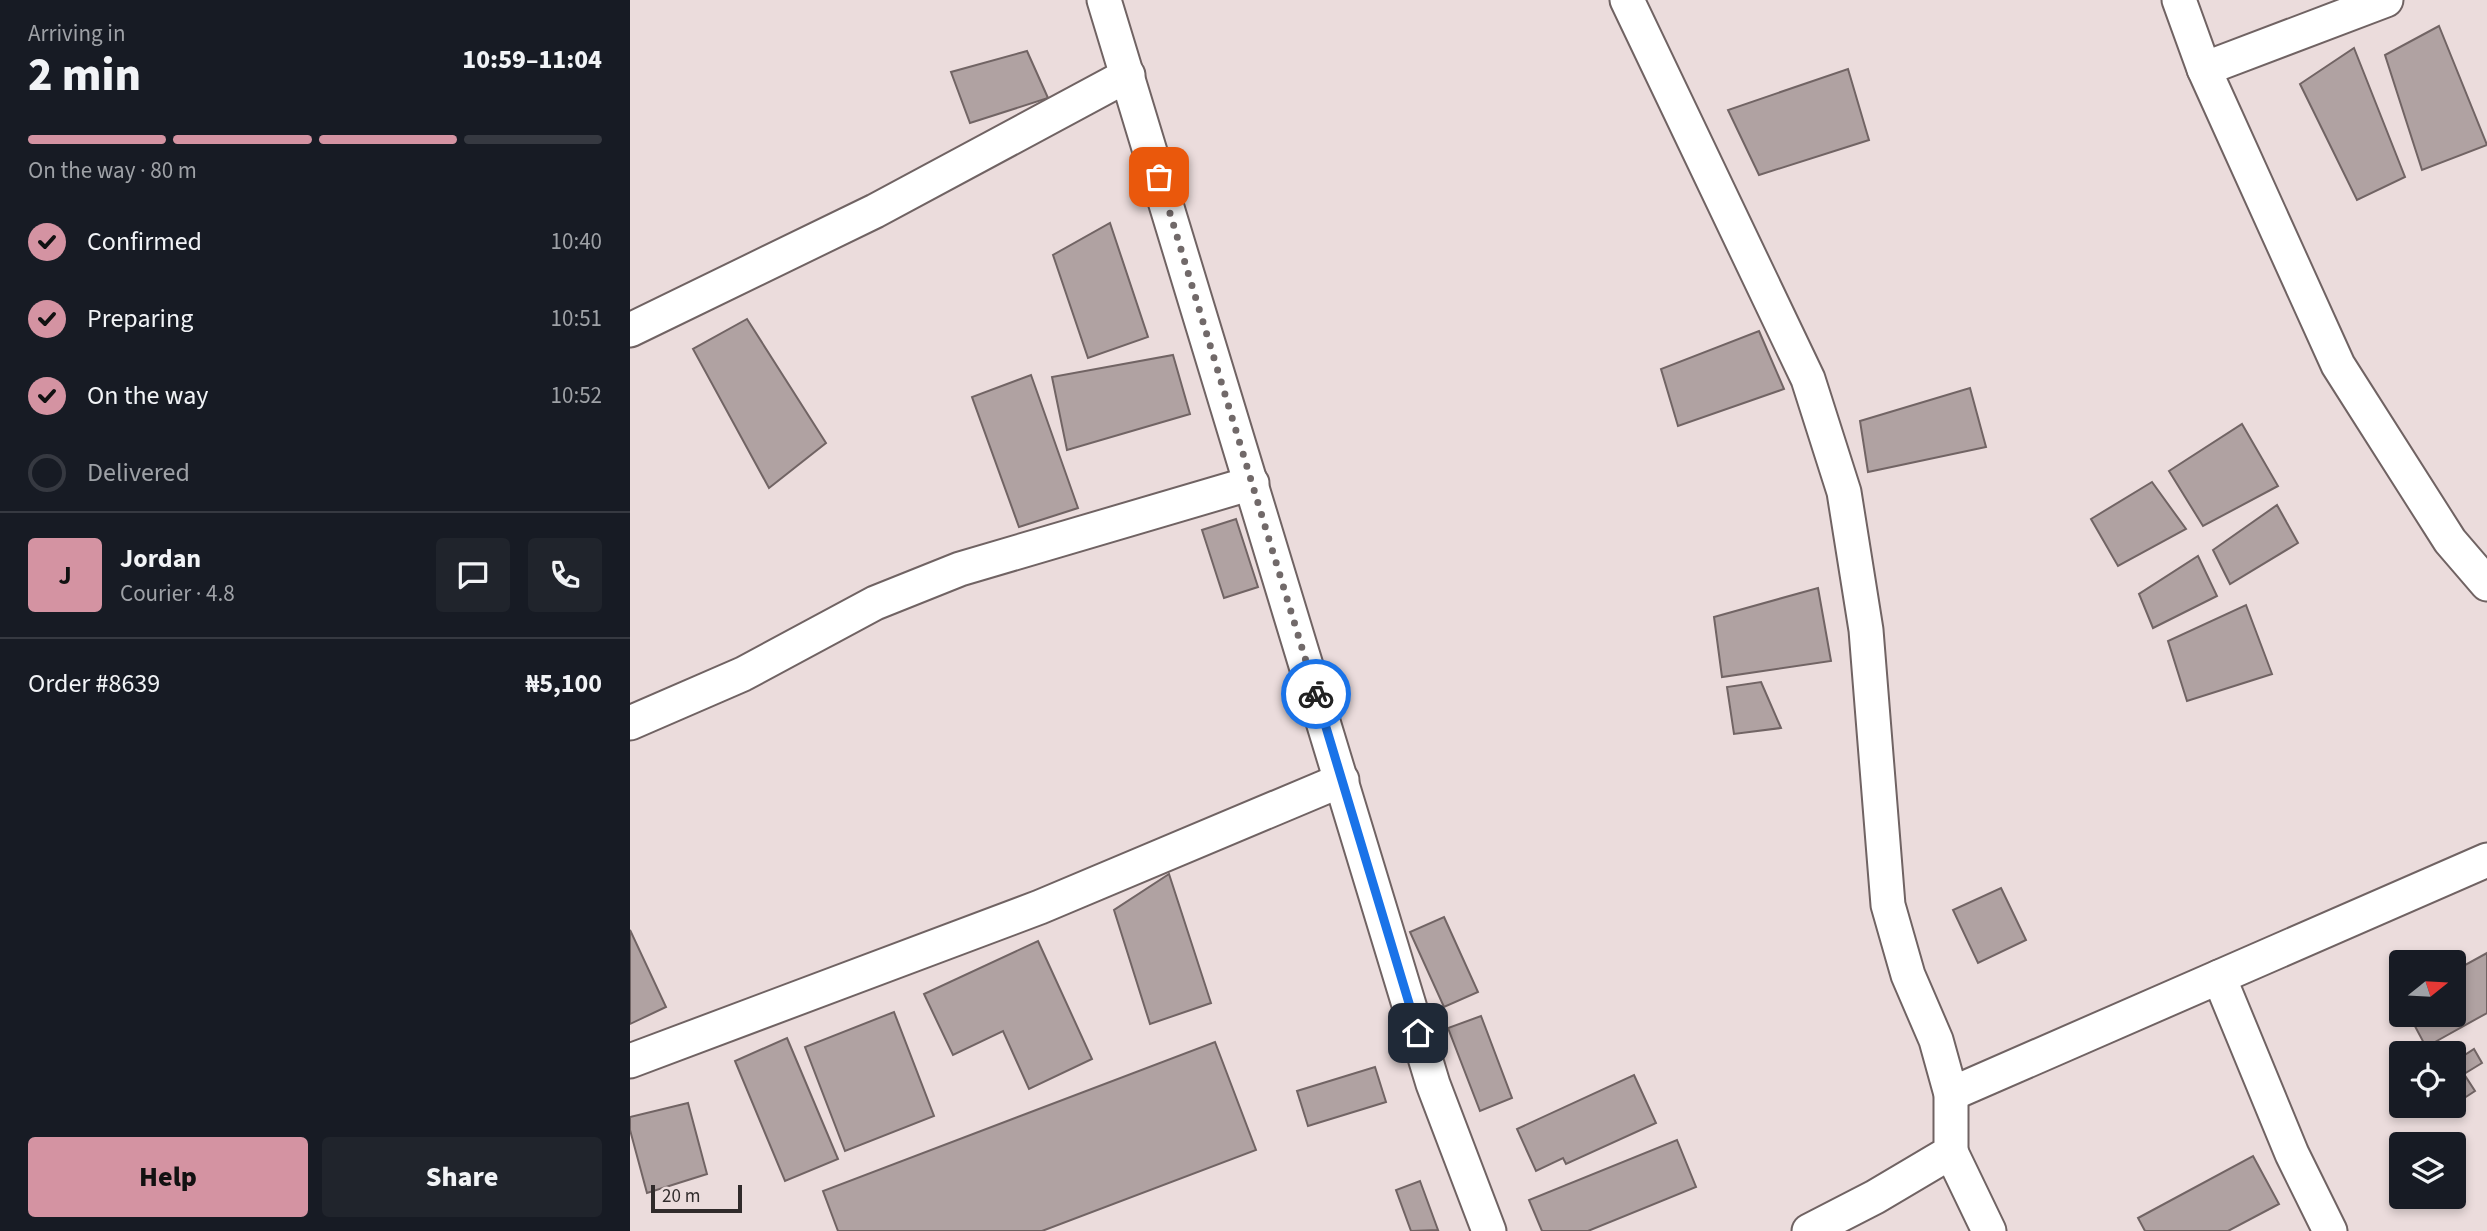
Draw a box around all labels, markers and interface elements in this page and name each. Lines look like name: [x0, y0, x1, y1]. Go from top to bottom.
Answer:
text: Arriving in: [28, 17, 126, 50]
text: 10:59–11:04: [462, 41, 602, 78]
text: 2 min: [28, 43, 141, 108]
pin: [1129, 147, 1189, 207]
text: On the way · 80 m: [28, 154, 197, 187]
icon: bag: [1140, 158, 1178, 196]
icon: check: [28, 223, 66, 261]
text: Confirmed: [87, 223, 202, 260]
text: 10:40: [551, 225, 602, 258]
icon: check: [28, 300, 66, 338]
text: Preparing: [87, 300, 193, 337]
text: 10:51: [551, 302, 602, 335]
icon: check: [28, 377, 66, 415]
text: On the way: [87, 377, 208, 414]
text: 10:52: [551, 379, 602, 412]
text: Delivered: [87, 454, 190, 491]
button: chat: [436, 538, 510, 612]
button: phone: [528, 538, 602, 612]
text: Jordan: [120, 540, 201, 577]
text: J: [58, 557, 72, 594]
text: Courier · 4.8: [120, 577, 235, 610]
courier: [1281, 659, 1351, 729]
text: Order #8639: [28, 665, 160, 702]
text: ₦5,100: [526, 665, 602, 702]
icon: bike: [1297, 675, 1335, 713]
north arrow: [2389, 950, 2466, 1027]
map controls: [2389, 950, 2466, 1209]
pin: [1388, 1003, 1448, 1063]
icon: home: [1399, 1014, 1437, 1052]
button: locate: [2389, 1041, 2466, 1118]
button: layers: [2389, 1132, 2466, 1209]
button: Help: [28, 1137, 308, 1217]
button: Share: [322, 1137, 602, 1217]
scale bar: [651, 1182, 742, 1214]
text: 20 m: [662, 1183, 700, 1210]

